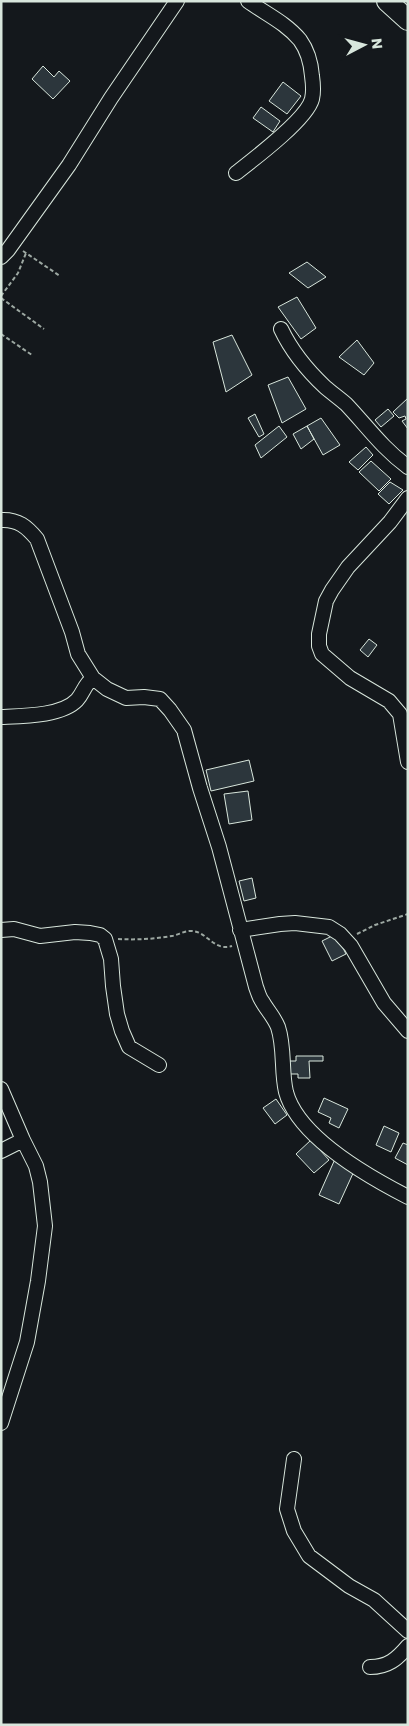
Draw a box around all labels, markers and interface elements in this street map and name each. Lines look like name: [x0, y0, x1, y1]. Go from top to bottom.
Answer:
north arrow: [339, 20, 389, 70]
text: N: [366, 37, 387, 50]

